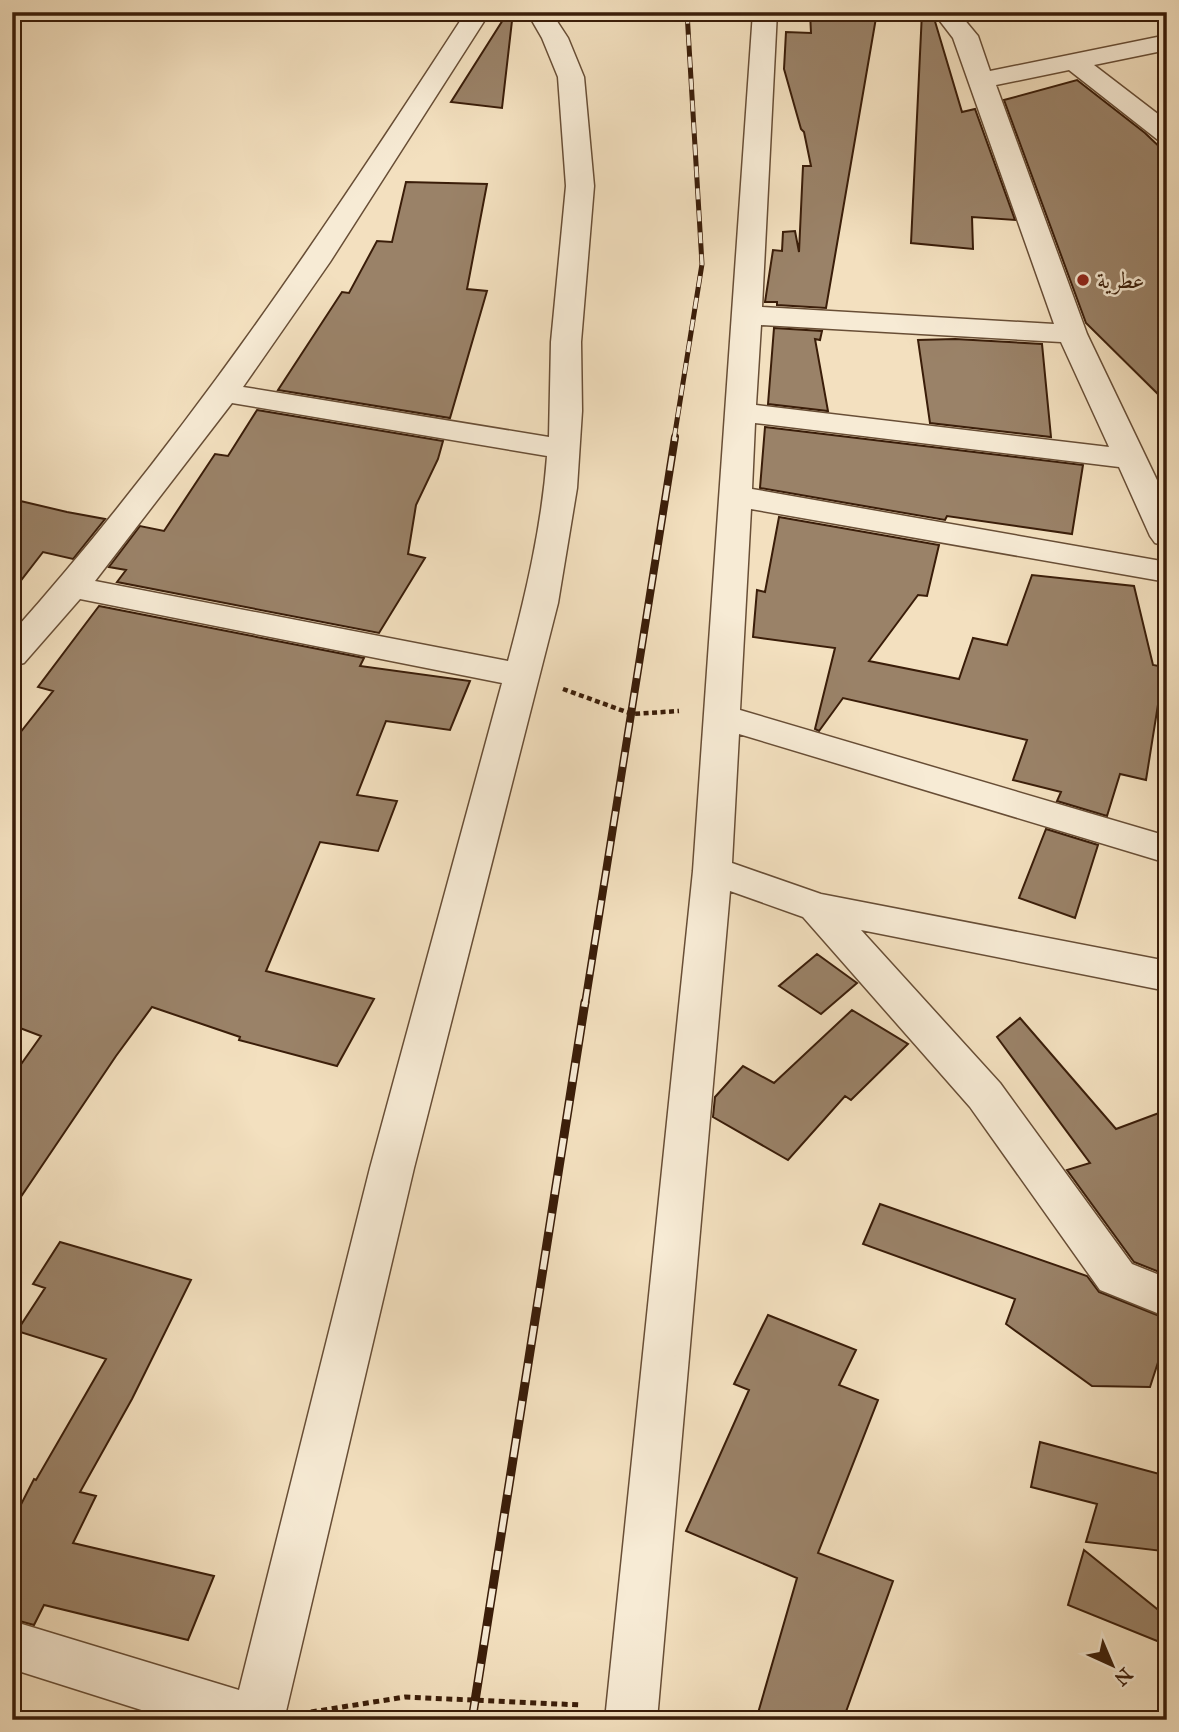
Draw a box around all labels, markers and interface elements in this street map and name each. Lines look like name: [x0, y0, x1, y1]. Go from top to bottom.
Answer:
place label: عطرية: [1097, 266, 1144, 295]
marker: عطرية: [1075, 272, 1091, 288]
north arrow: [1078, 1630, 1148, 1700]
text: N: [1110, 1663, 1137, 1691]

